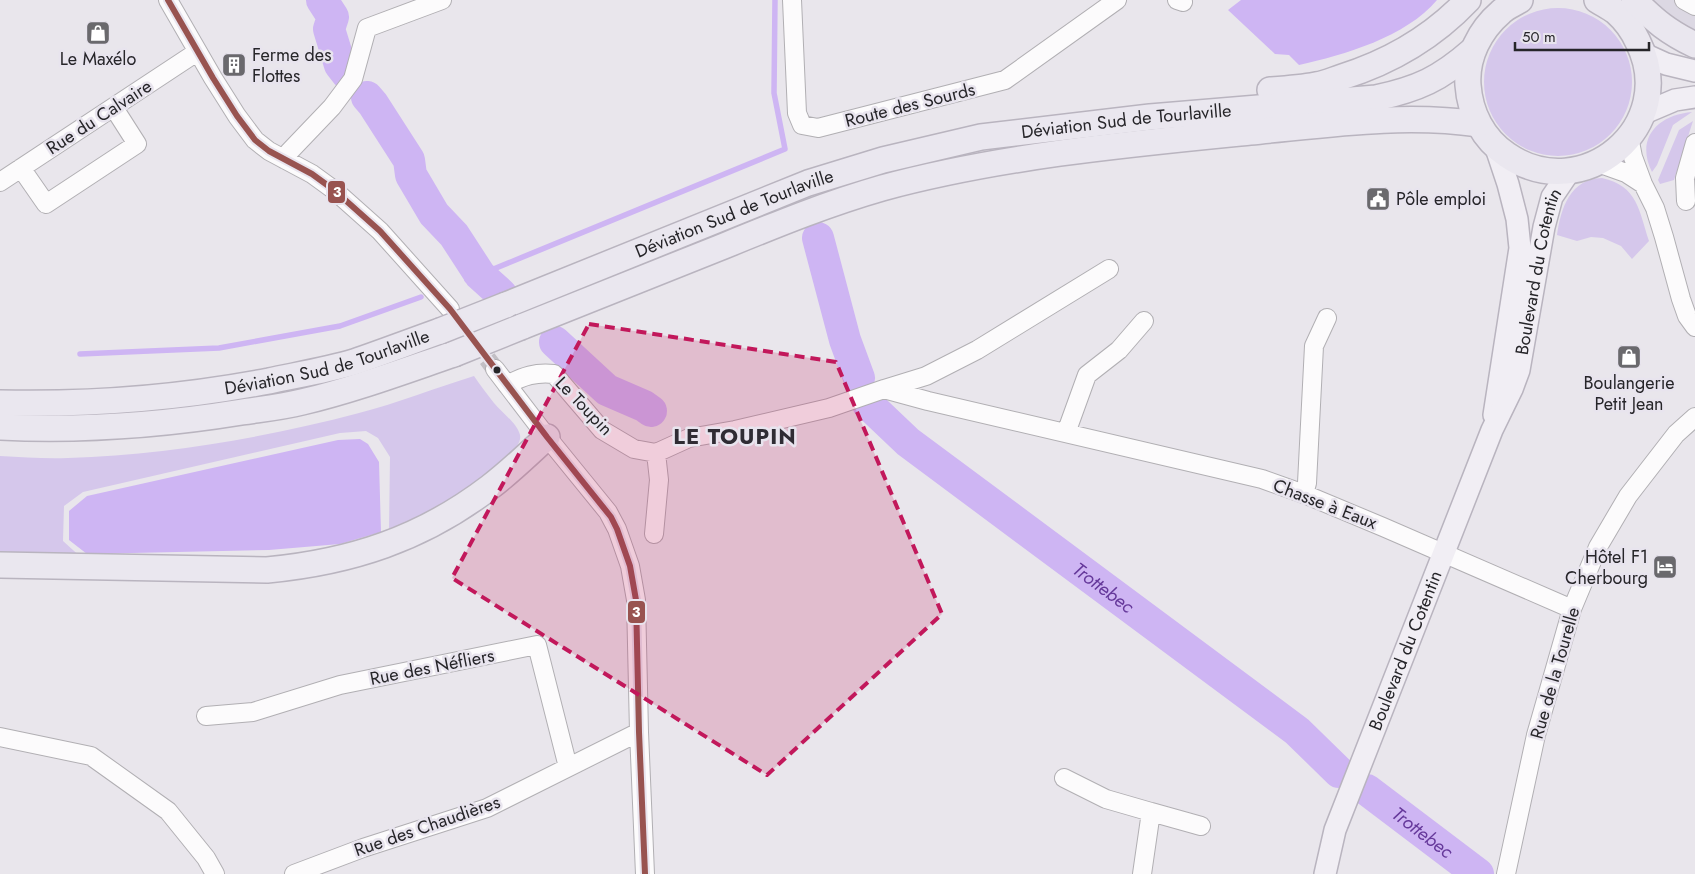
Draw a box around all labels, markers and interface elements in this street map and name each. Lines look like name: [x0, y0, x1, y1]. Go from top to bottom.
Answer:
shop icon: Le Maxélo: [85, 20, 111, 46]
scale bar: [1515, 20, 1649, 52]
text: 50 m: [1522, 26, 1556, 48]
place label: Ferme des Flottes: [252, 42, 331, 89]
place label: Le Maxélo: [60, 46, 136, 72]
building icon: Ferme des Flottes: [221, 52, 247, 78]
street label: Rue du Calvaire: [41, 73, 157, 161]
street label: Route des Sourds: [842, 76, 978, 134]
street label: Déviation Sud de Tourlaville: [1020, 97, 1232, 145]
street label: Déviation Sud de Tourlaville: [631, 163, 837, 264]
line badge: 3: [327, 180, 346, 204]
text: 3: [333, 182, 342, 202]
street label: Boulevard du Cotentin: [1509, 182, 1568, 357]
public building icon: Pôle emploi: [1365, 186, 1391, 212]
place label: Pôle emploi: [1396, 186, 1486, 212]
street label: Déviation Sud de Tourlaville: [223, 323, 433, 401]
shop icon: Boulangerie Petit Jean: [1616, 344, 1642, 370]
unlabelled marker: [492, 365, 502, 375]
place label: Boulangerie Petit Jean: [1583, 370, 1675, 417]
street label: Le Toupin: [549, 371, 619, 441]
district label: LE TOUPIN: [673, 420, 797, 452]
street label: Chasse à Eaux: [1269, 472, 1381, 536]
place label: Hôtel F1 Cherbourg: [1565, 544, 1648, 591]
hotel icon: Hôtel F1 Cherbourg: [1652, 554, 1678, 580]
water label: Trottebec: [1067, 556, 1140, 620]
street label: Boulevard du Cotentin: [1362, 567, 1449, 734]
line badge: 3: [627, 600, 646, 624]
text: 3: [632, 602, 641, 622]
street label: Rue de la Tourelle: [1524, 604, 1586, 742]
street label: Rue des Néfliers: [368, 642, 496, 692]
street label: Rue des Chaudières: [350, 789, 504, 863]
water label: Trottebec: [1386, 801, 1459, 865]

